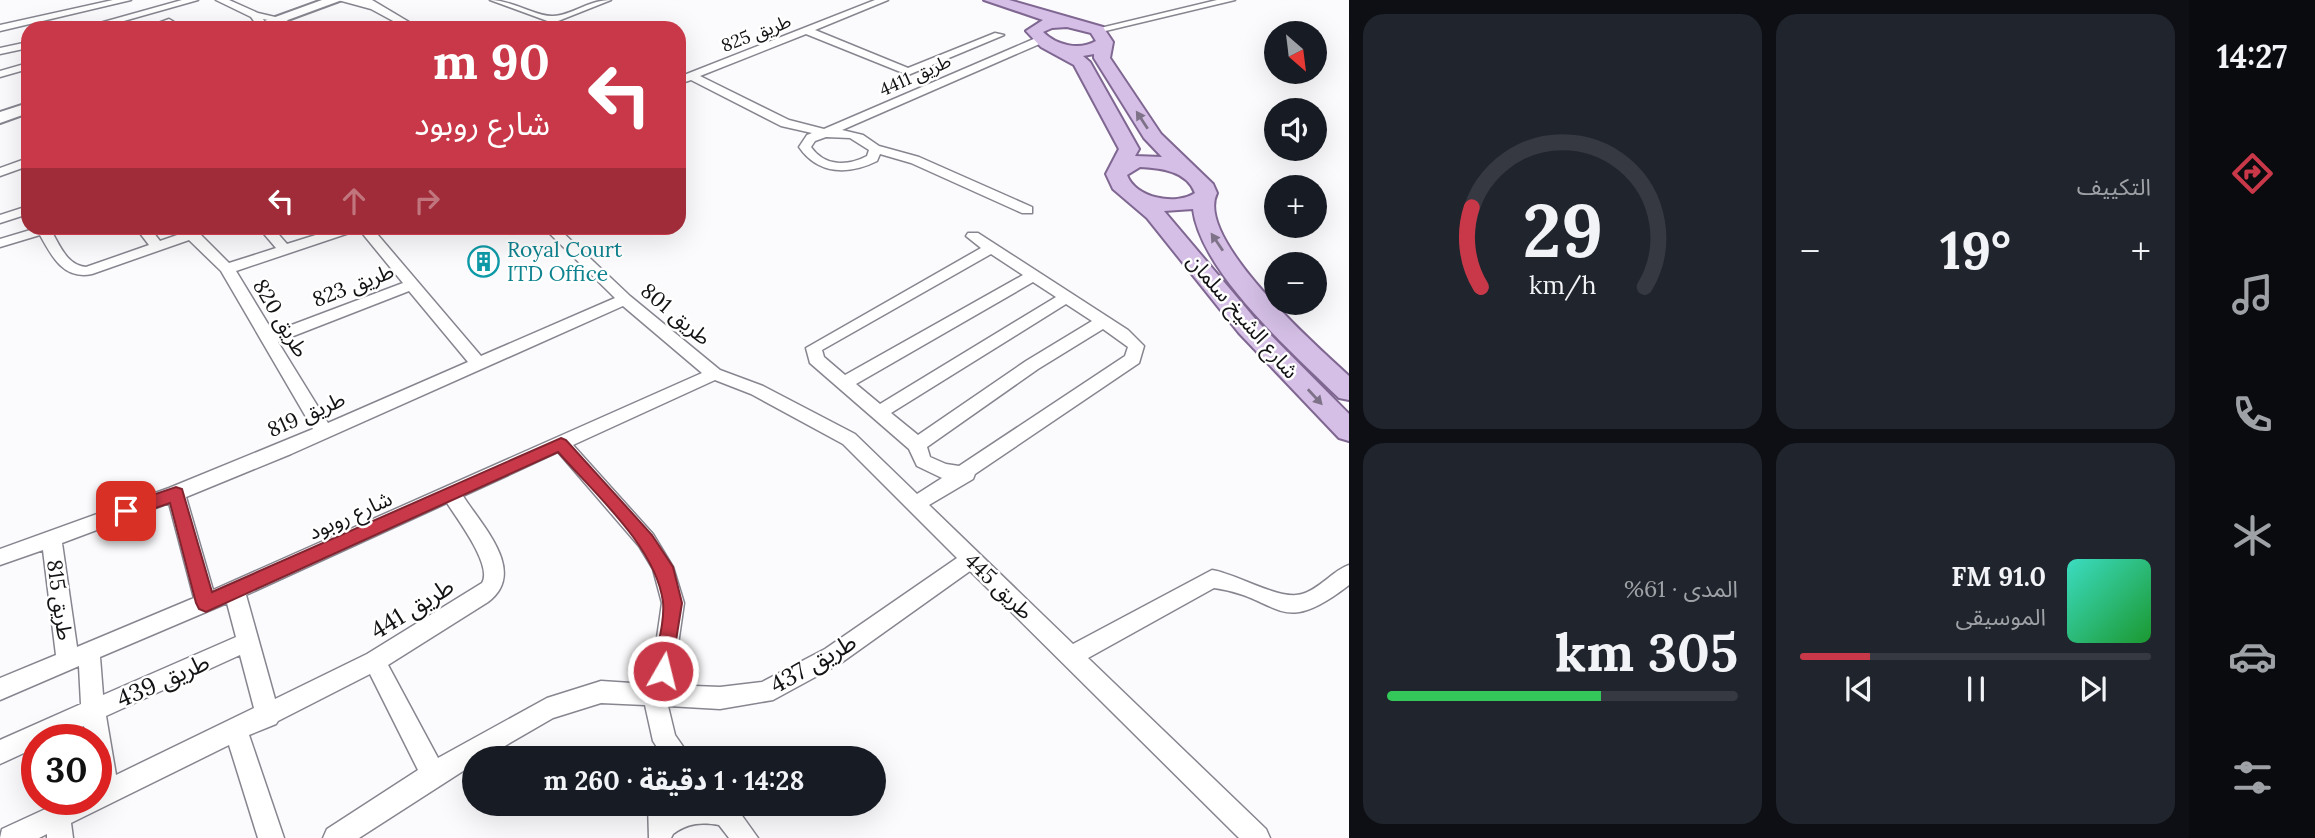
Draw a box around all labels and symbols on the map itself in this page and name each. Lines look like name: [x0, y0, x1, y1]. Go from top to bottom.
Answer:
street label: طريق 825: [718, 9, 794, 57]
north arrow: [1264, 21, 1326, 84]
street label: طريق 4411: [876, 49, 954, 101]
one-way arrow: [1136, 110, 1149, 129]
one-way arrow: [1210, 233, 1224, 251]
place label: Royal Court ITD Office: [507, 236, 623, 287]
building icon: Royal Court ITD Office: [467, 244, 501, 278]
street label: شارع الشيخ سلمان: [1180, 248, 1305, 385]
street label: طريق 823: [308, 257, 398, 313]
street label: طريق 820: [247, 274, 315, 362]
street label: طريق 801: [635, 277, 717, 351]
street label: طريق 819: [263, 385, 349, 443]
one-way arrow: [1306, 388, 1322, 405]
pin: [96, 481, 156, 541]
street label: شارع روبود: [304, 485, 397, 547]
street label: طريق 445: [959, 547, 1039, 625]
street label: طريق 815: [41, 558, 79, 642]
street label: طريق 441: [364, 570, 460, 646]
street label: طريق 437: [764, 626, 862, 700]
position arrow: [626, 634, 700, 708]
street label: طريق 439: [112, 646, 214, 714]
speed limit sign: 30: [21, 724, 112, 815]

